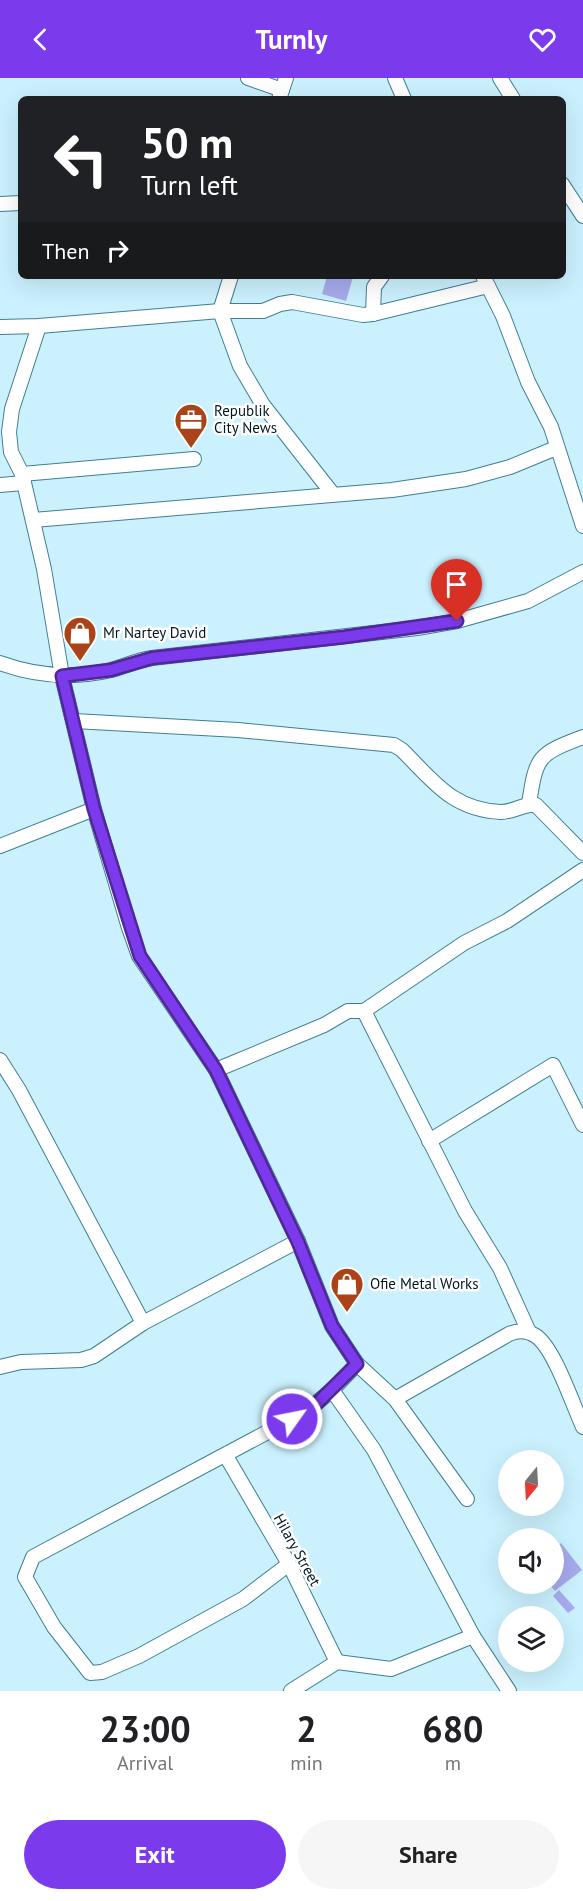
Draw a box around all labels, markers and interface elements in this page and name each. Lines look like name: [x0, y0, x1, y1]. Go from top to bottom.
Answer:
text: Turnly: [255, 22, 328, 56]
icon: back: [24, 23, 57, 56]
icon: heart: [526, 23, 559, 56]
text: 50 m: [141, 115, 233, 170]
icon: left: [42, 120, 120, 198]
text: Turn left: [141, 168, 238, 202]
icon: right: [101, 234, 134, 267]
text: Then: [42, 237, 89, 265]
place label: Republik City News: [214, 401, 277, 437]
office icon: Republik City News: [173, 402, 209, 449]
pin: [431, 559, 482, 621]
icon: arrive: [440, 568, 473, 601]
shop icon: Mr Nartey David: [62, 615, 98, 662]
place label: Mr Nartey David: [103, 623, 206, 642]
shop icon: Ofie Metal Works: [329, 1266, 365, 1313]
place label: Ofie Metal Works: [370, 1274, 479, 1293]
position arrow: [260, 1387, 324, 1451]
north arrow: [498, 1450, 564, 1516]
map controls: [498, 1450, 564, 1672]
street label: Hilary Street: [270, 1510, 325, 1589]
button: sound: [498, 1528, 564, 1594]
button: layers: [498, 1606, 564, 1672]
text: 23:00: [99, 1705, 191, 1752]
text: 2: [296, 1705, 317, 1752]
text: 680: [422, 1705, 484, 1752]
text: Arrival: [117, 1750, 173, 1776]
text: min: [290, 1750, 323, 1776]
text: m: [445, 1750, 461, 1776]
button: Exit: [24, 1820, 286, 1889]
button: Share: [298, 1820, 559, 1889]

